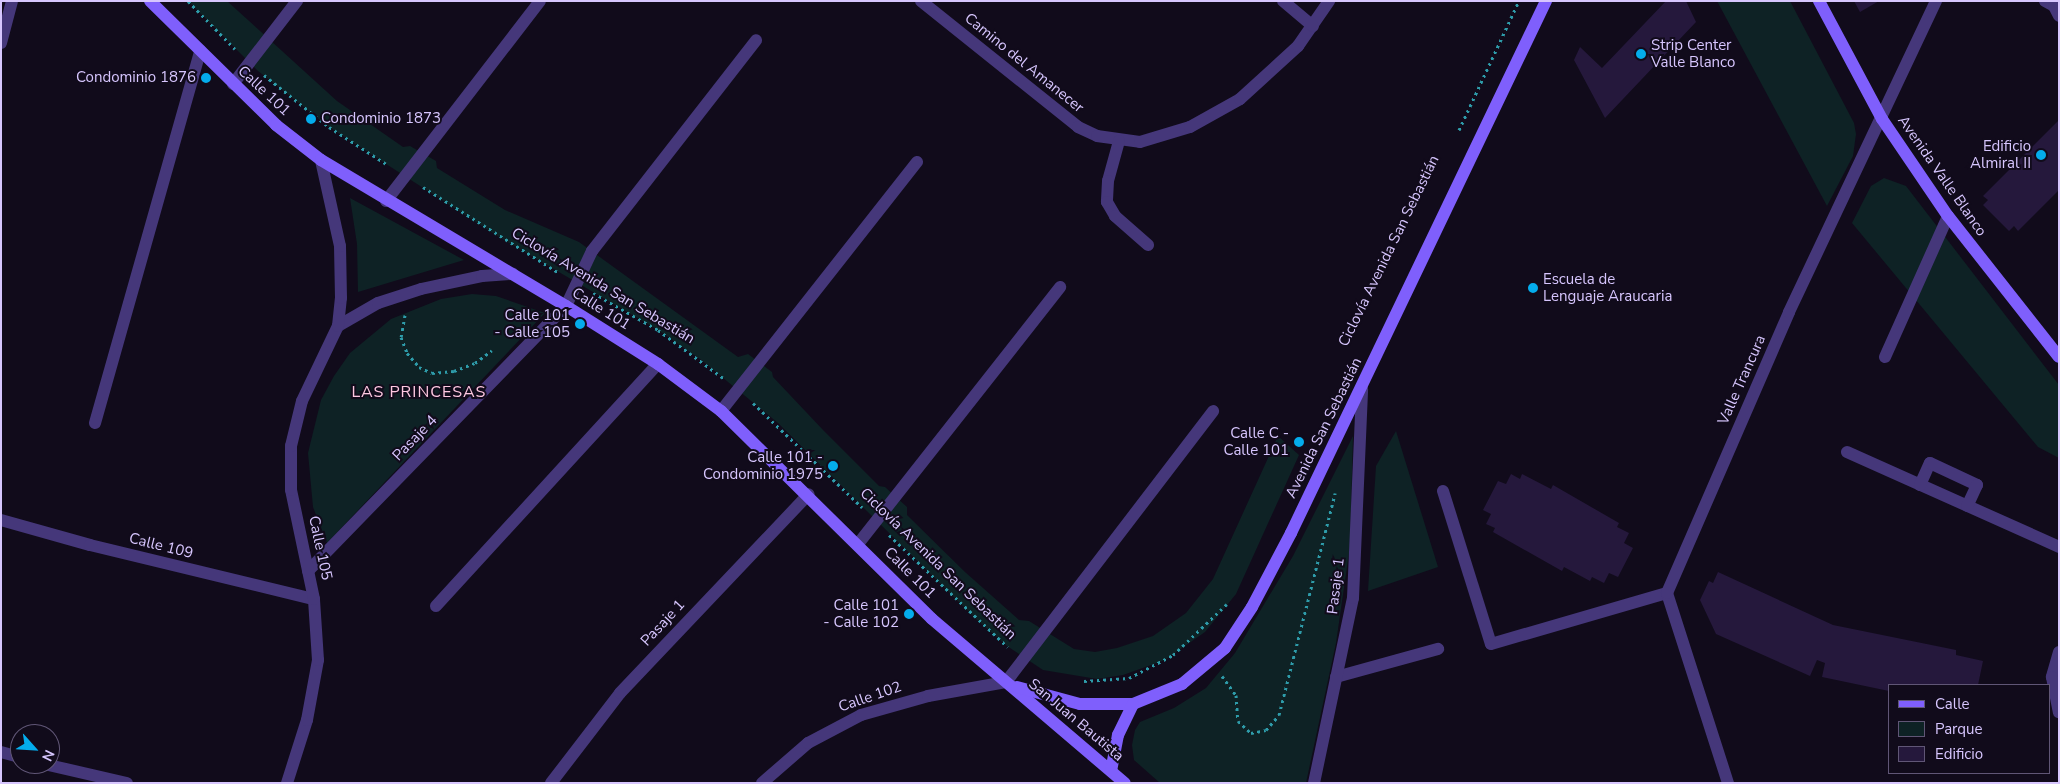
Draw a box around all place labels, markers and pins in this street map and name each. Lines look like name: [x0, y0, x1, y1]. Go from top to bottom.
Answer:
place label: Strip Center Valle Blanco: [1651, 36, 1735, 71]
marker: Strip Center Valle Blanco: [1635, 48, 1647, 60]
place label: Condominio 1876: [76, 69, 196, 87]
marker: Condominio 1876: [200, 72, 212, 84]
place label: Condominio 1873: [321, 110, 441, 128]
marker: Condominio 1873: [305, 113, 317, 125]
place label: Edificio Almiral II: [1970, 137, 2031, 172]
marker: Edificio Almiral II: [2035, 149, 2047, 161]
place label: Escuela de Lenguaje Araucaria: [1543, 270, 1672, 305]
marker: Escuela de Lenguaje Araucaria: [1527, 282, 1539, 294]
place label: Calle 101 - Calle 105: [494, 306, 570, 341]
marker: Calle 101 - Calle 105: [574, 318, 586, 330]
place label: Calle C - Calle 101: [1224, 424, 1289, 459]
marker: Calle C - Calle 101: [1293, 436, 1305, 448]
place label: Calle 101 - Condominio 1975: [703, 448, 823, 483]
marker: Calle 101 - Condominio 1975: [827, 460, 839, 472]
place label: Calle 101 - Calle 102: [823, 596, 899, 631]
marker: Calle 101 - Calle 102: [903, 608, 915, 620]

